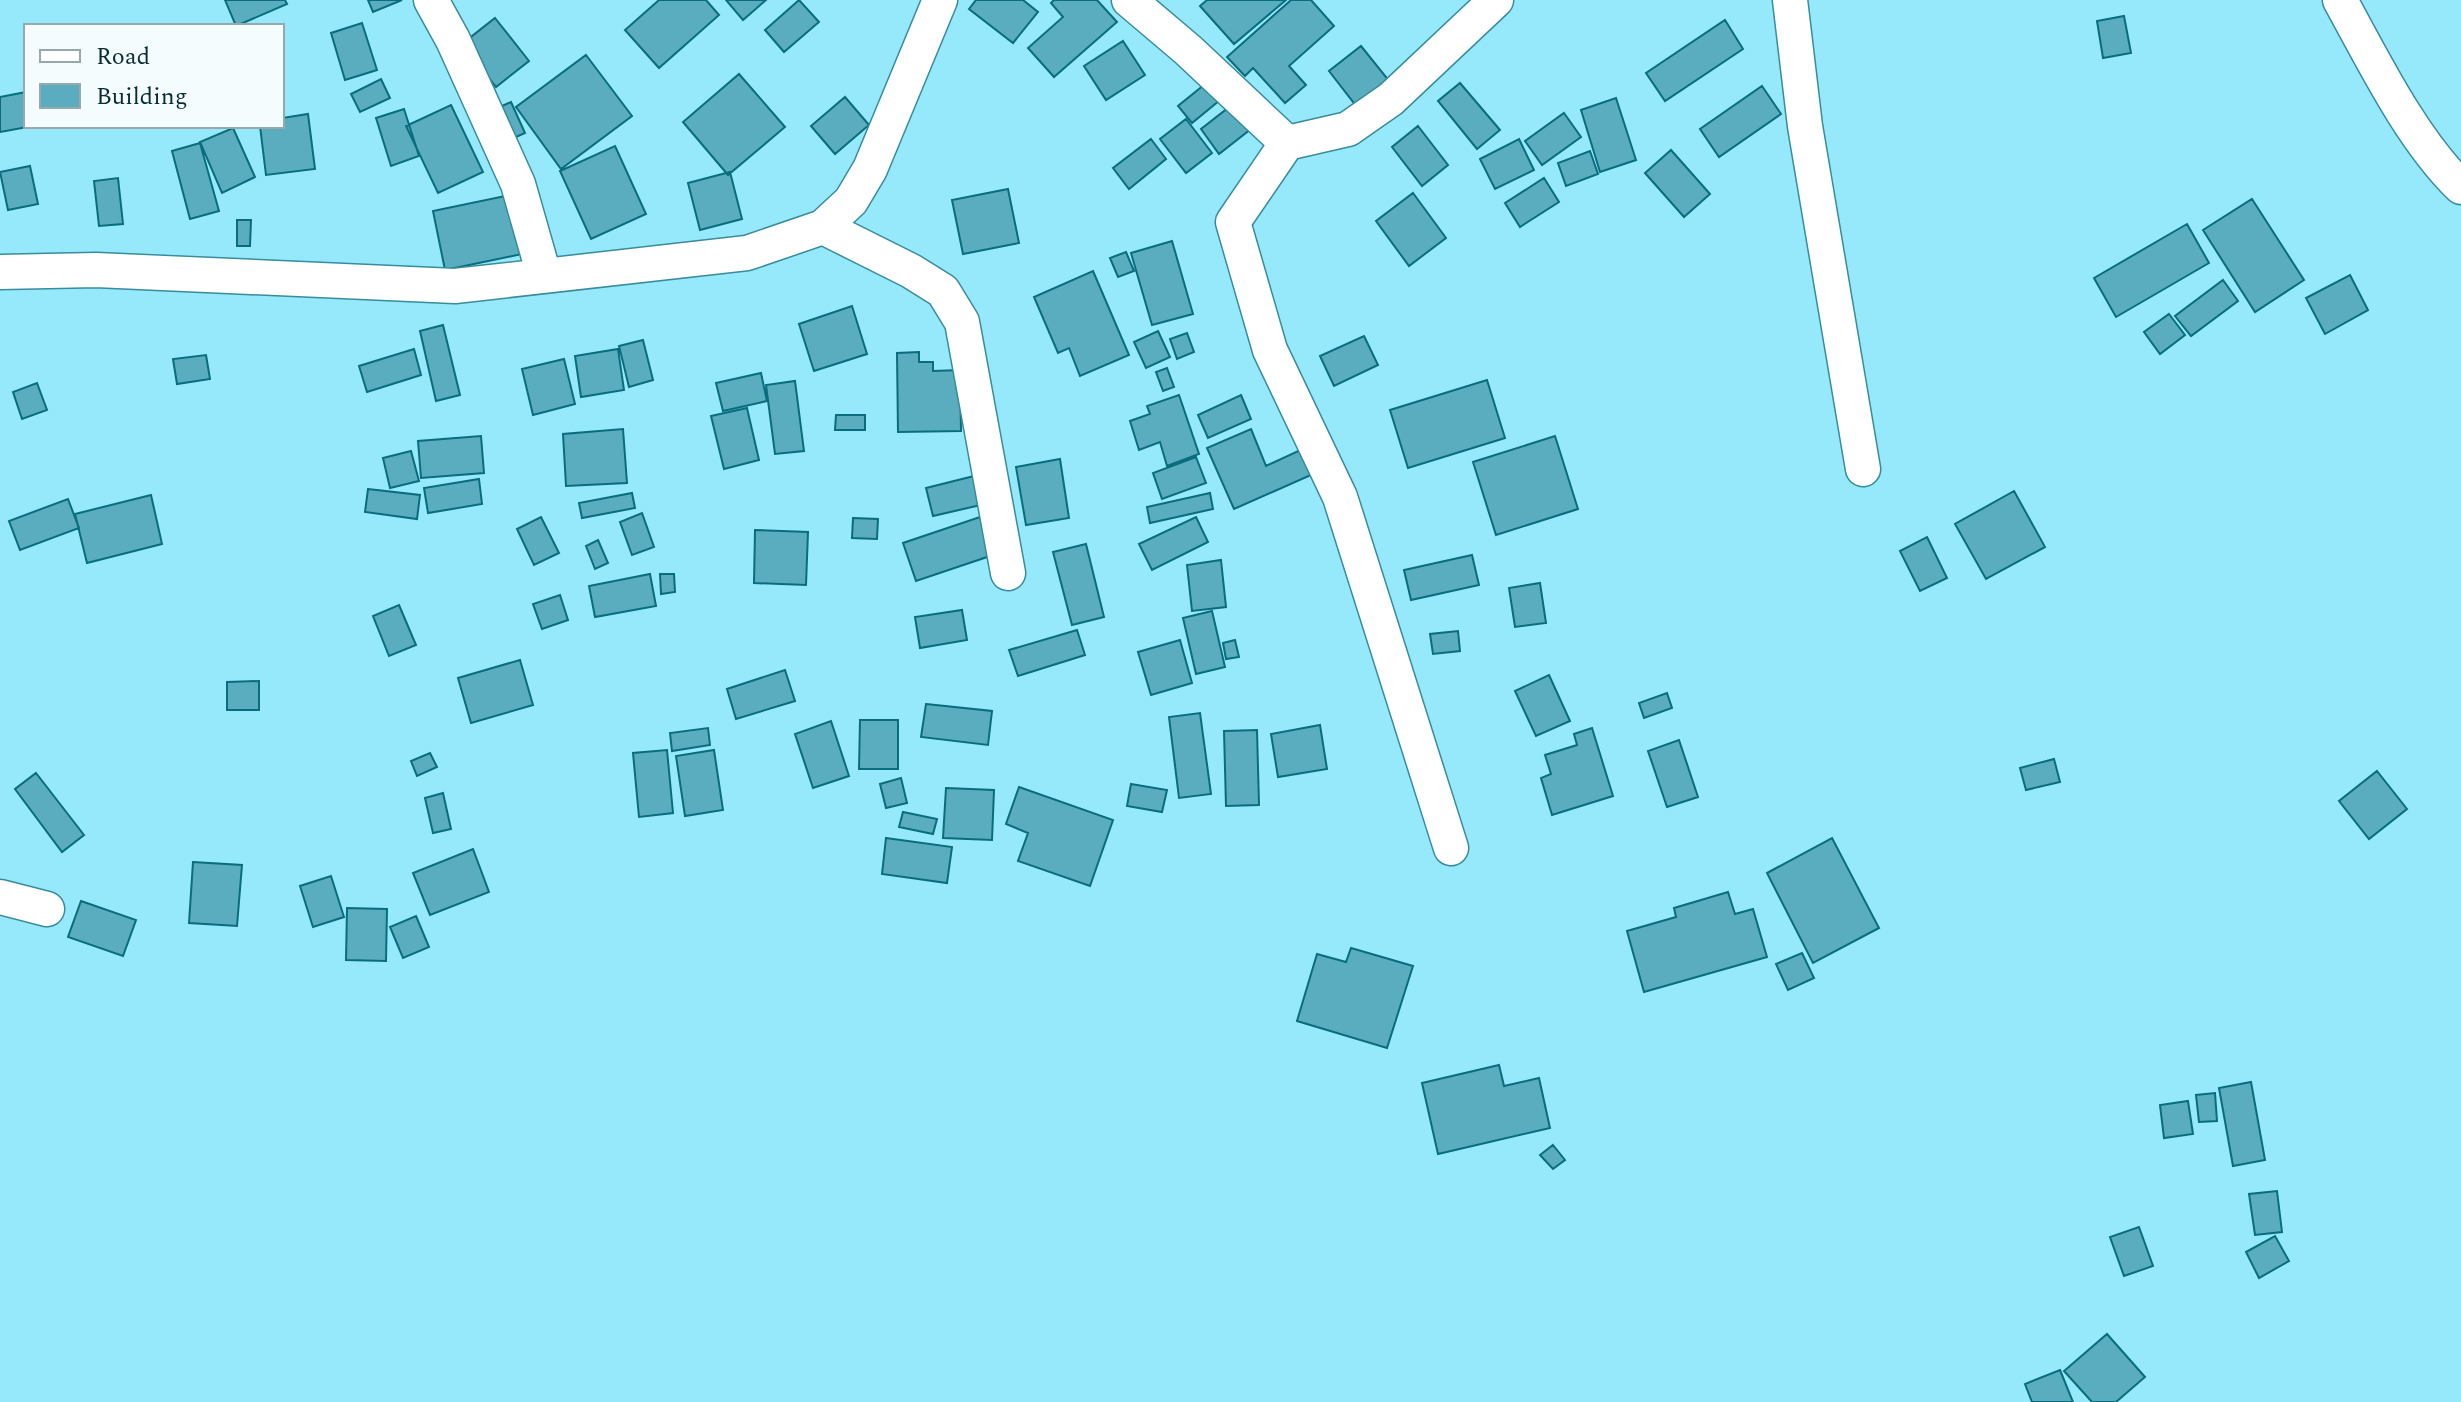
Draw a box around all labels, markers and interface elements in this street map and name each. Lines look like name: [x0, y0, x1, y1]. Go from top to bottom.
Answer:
legend: [24, 24, 284, 128]
text: Road: [96, 39, 150, 75]
text: Building: [96, 79, 188, 115]

